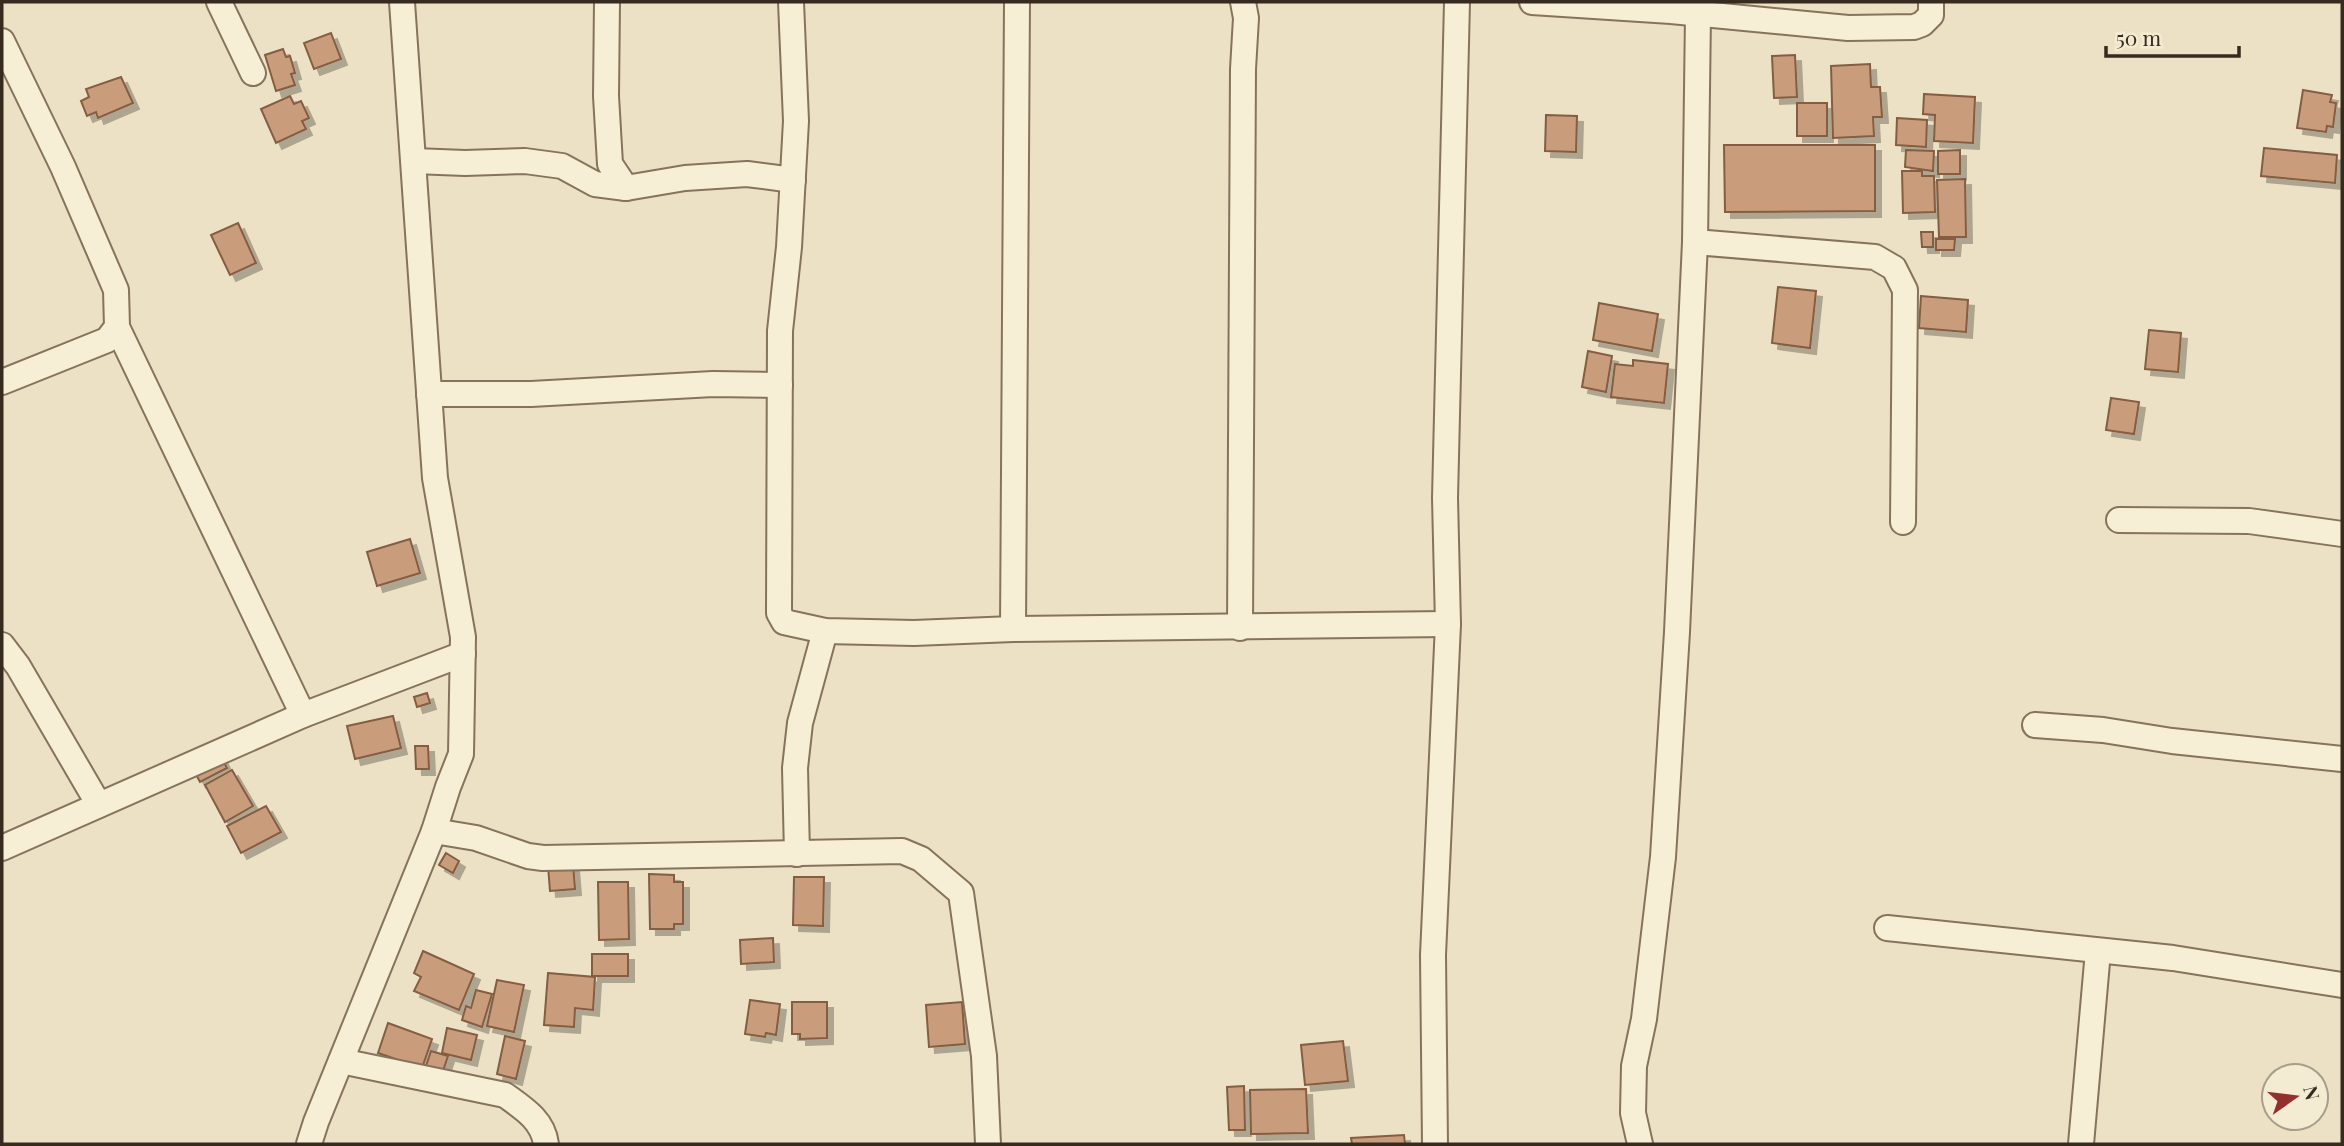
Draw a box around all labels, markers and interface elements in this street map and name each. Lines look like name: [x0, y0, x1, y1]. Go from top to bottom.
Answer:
scale bar: [2106, 14, 2239, 58]
text: 50 m: [2116, 23, 2162, 51]
north arrow: [2260, 1062, 2330, 1132]
text: N: [2298, 1083, 2327, 1103]

